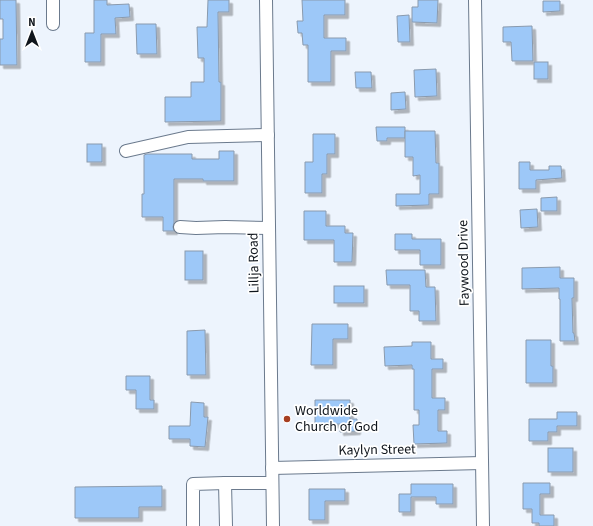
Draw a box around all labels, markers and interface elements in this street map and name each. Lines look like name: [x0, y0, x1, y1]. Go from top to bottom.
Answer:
north arrow: [12, 12, 52, 52]
text: N: [28, 15, 36, 30]
street label: Faywood Drive: [453, 220, 475, 306]
street label: Lillja Road: [243, 232, 265, 294]
place label: Worldwide Church of God: [295, 401, 378, 437]
marker: Worldwide Church of God: [282, 414, 292, 424]
street label: Kaylyn Street: [338, 439, 416, 461]

